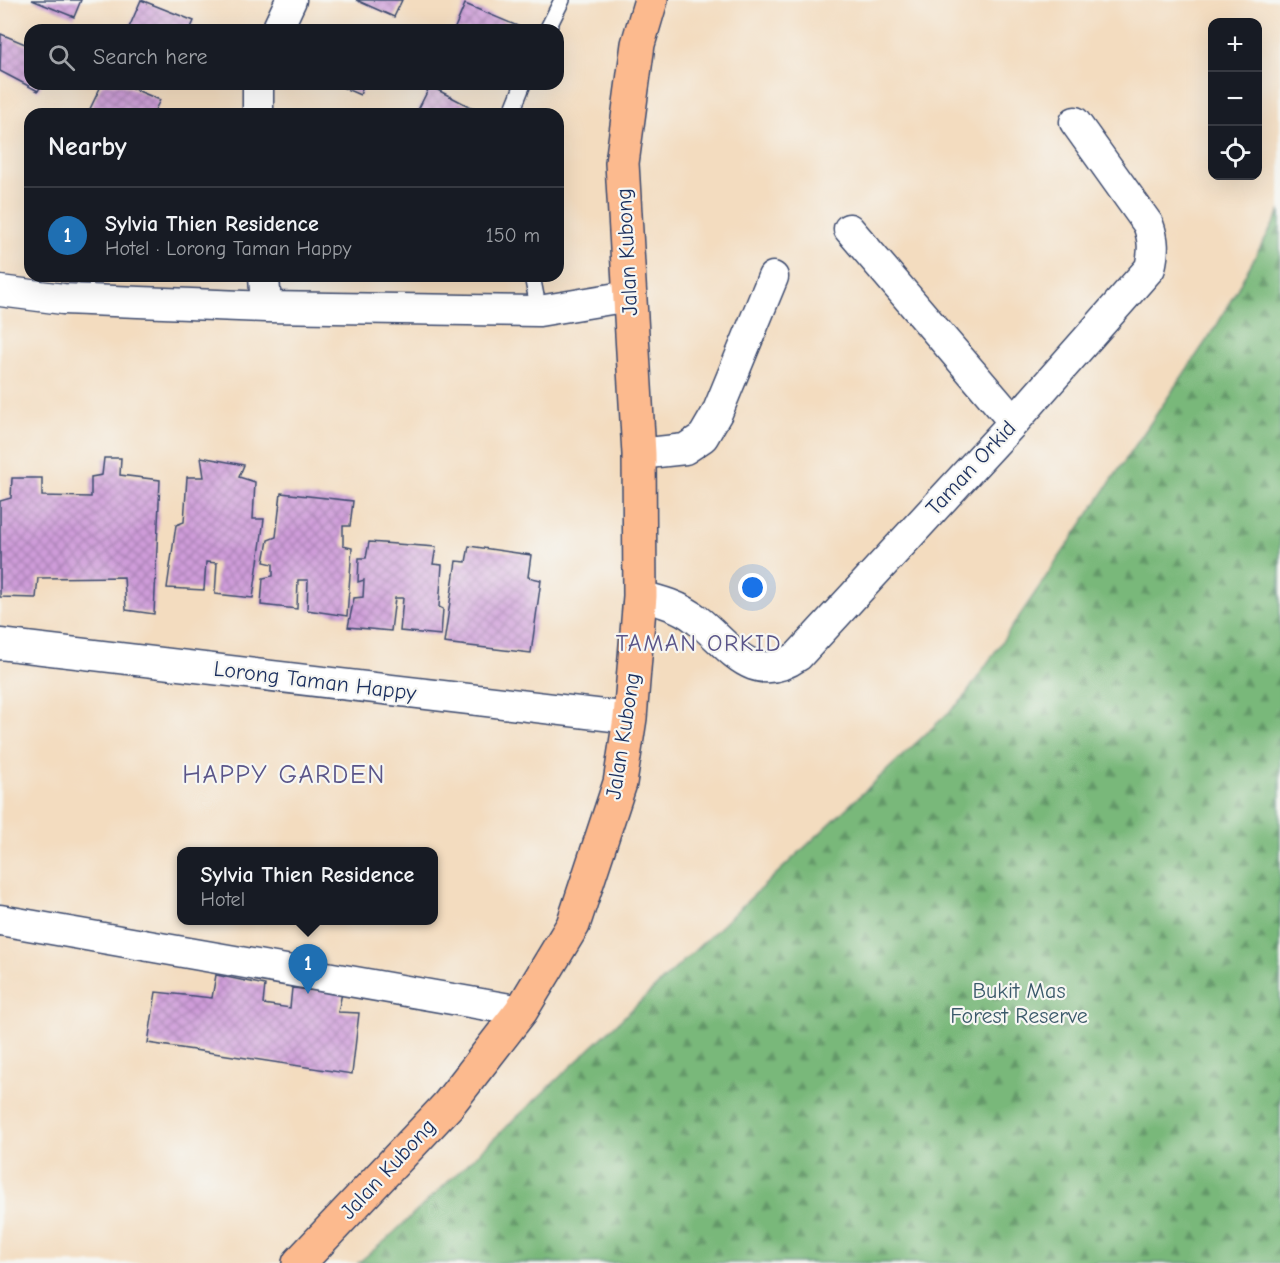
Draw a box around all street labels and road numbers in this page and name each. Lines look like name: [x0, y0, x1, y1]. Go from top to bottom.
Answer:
street label: Jalan Kubong: [611, 187, 643, 317]
street label: Taman Orkid: [921, 415, 1021, 521]
street label: Lorong Taman Happy: [212, 656, 418, 706]
street label: Jalan Kubong: [600, 671, 646, 801]
street label: Jalan Kubong: [335, 1113, 441, 1225]

